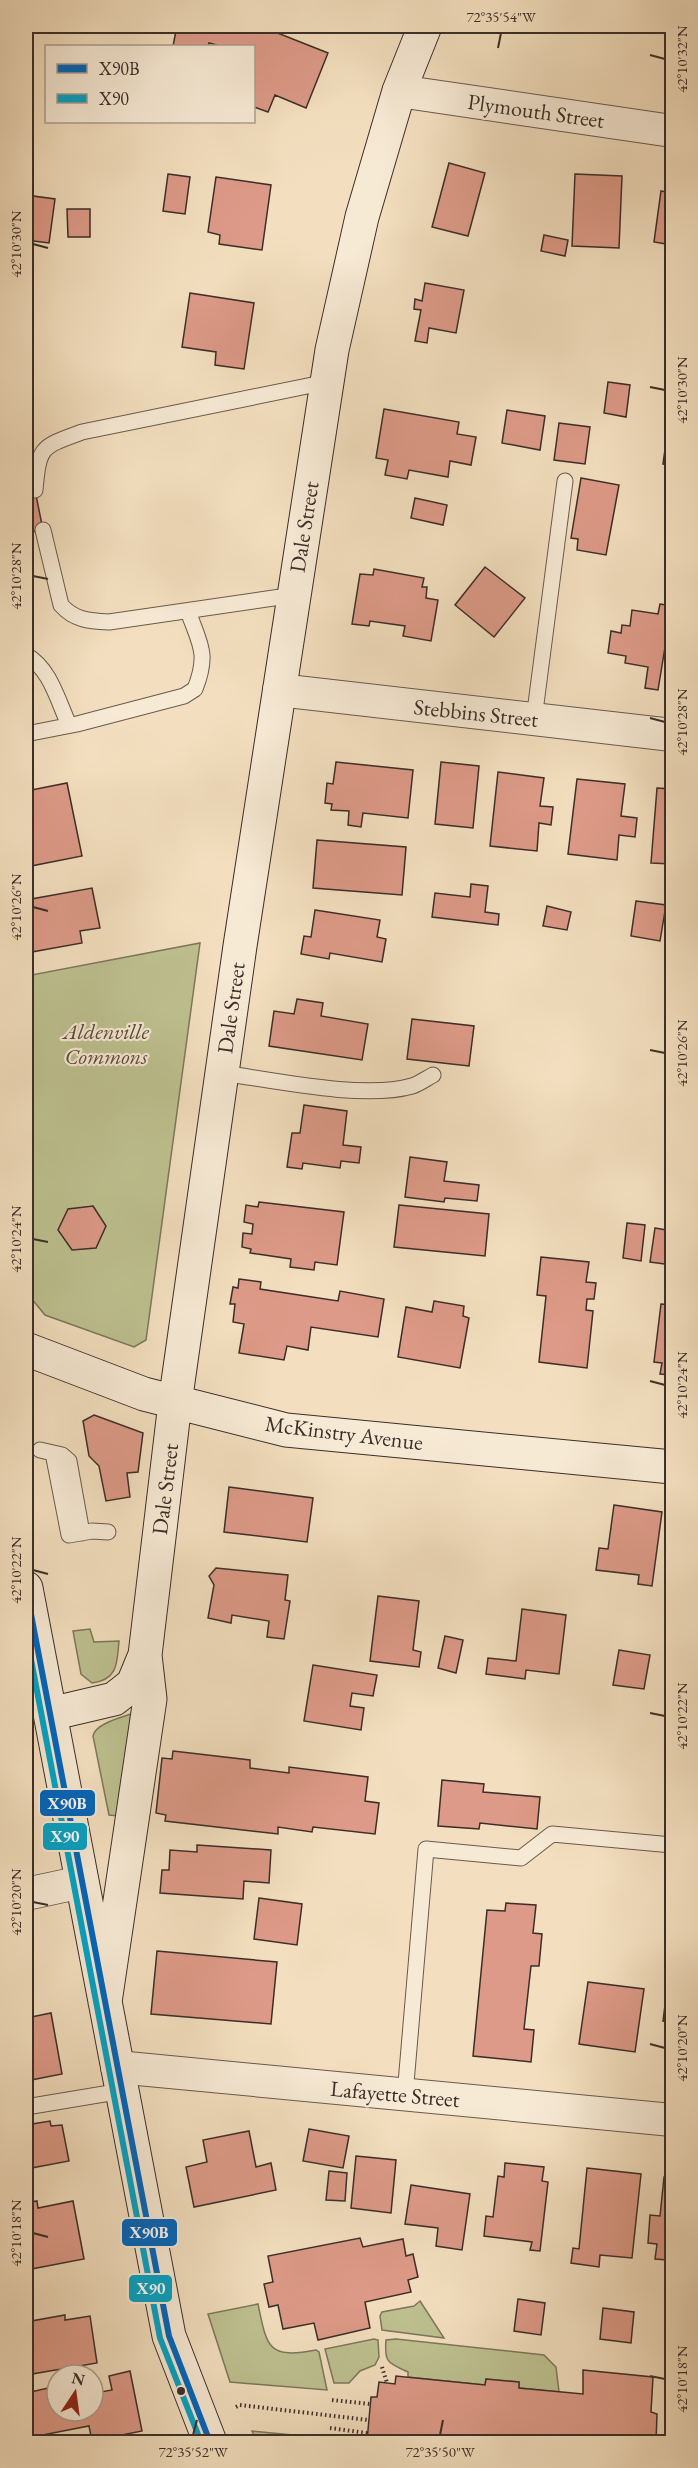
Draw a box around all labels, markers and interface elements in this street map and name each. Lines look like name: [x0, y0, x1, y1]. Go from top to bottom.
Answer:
text: 72°35'54"W: [466, 7, 536, 26]
text: 42°10'32"N: [672, 25, 691, 93]
legend: [45, 45, 255, 123]
text: X90B: [98, 57, 140, 80]
text: X90: [98, 87, 129, 110]
street label: Plymouth Street: [466, 87, 606, 135]
text: 42°10'30"N: [6, 210, 25, 278]
text: 42°10'30"N: [672, 356, 691, 424]
street label: Dale Street: [282, 479, 326, 575]
text: 42°10'28"N: [6, 542, 25, 610]
text: 42°10'28"N: [672, 688, 691, 756]
street label: Stebbins Street: [412, 692, 540, 734]
text: 42°10'26"N: [6, 873, 25, 941]
street label: Dale Street: [210, 960, 252, 1056]
park label: Aldenville Commons: [61, 1017, 149, 1071]
text: 42°10'26"N: [672, 1019, 691, 1087]
text: 42°10'24"N: [6, 1205, 25, 1273]
text: 42°10'24"N: [672, 1351, 691, 1419]
street label: McKinstry Avenue: [263, 1409, 425, 1457]
street label: Dale Street: [145, 1442, 185, 1536]
text: 42°10'22"N: [6, 1536, 25, 1604]
text: 42°10'22"N: [672, 1682, 691, 1750]
line badge: X90B: [39, 1789, 96, 1817]
text: X90B: [47, 1793, 86, 1814]
line badge: X90: [42, 1822, 88, 1851]
text: X90: [50, 1826, 80, 1847]
text: 42°10'20"N: [6, 1868, 25, 1936]
text: 42°10'20"N: [672, 2014, 691, 2082]
street label: Lafayette Street: [329, 2074, 461, 2114]
text: 42°10'18"N: [6, 2199, 25, 2267]
line badge: X90B: [121, 2218, 178, 2247]
text: X90B: [129, 2222, 168, 2243]
line badge: X90: [128, 2274, 173, 2303]
text: X90: [136, 2278, 166, 2299]
text: 42°10'18"N: [672, 2345, 691, 2413]
north arrow: [45, 2363, 105, 2423]
text: N: [70, 2367, 87, 2391]
unlabelled marker: [175, 2385, 187, 2397]
text: 72°35'52"W: [158, 2442, 228, 2461]
text: 72°35'50"W: [405, 2442, 475, 2461]

